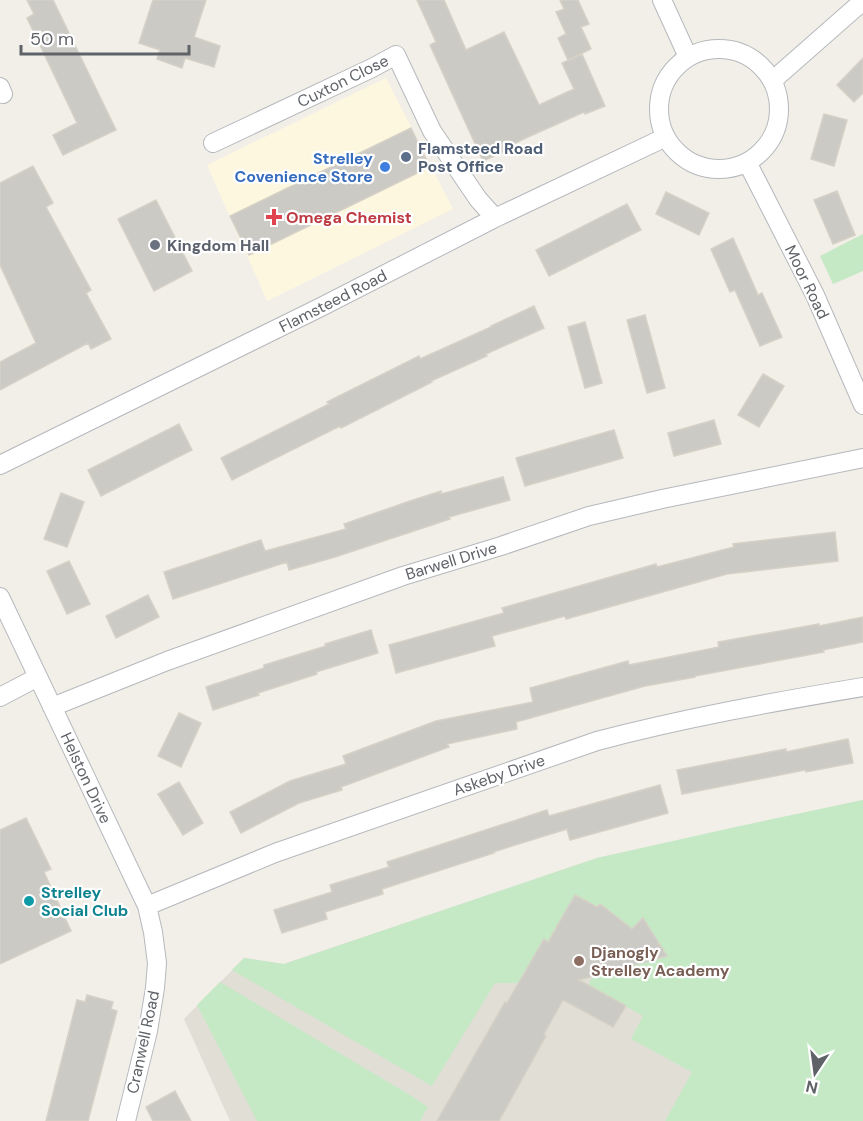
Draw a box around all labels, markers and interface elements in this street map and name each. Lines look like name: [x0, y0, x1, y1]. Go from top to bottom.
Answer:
scale bar: [21, 18, 189, 56]
text: 50 m: [30, 27, 74, 51]
street label: Cuxton Close: [294, 50, 392, 112]
place label: Flamsteed Road Post Office: [418, 138, 543, 177]
place label: Strelley Covenience Store: [234, 148, 373, 187]
marker: Flamsteed Road Post Office: [399, 150, 413, 164]
marker: Strelley Covenience Store: [378, 160, 392, 174]
place label: Omega Chemist: [286, 207, 412, 228]
marker: Omega Chemist: [267, 210, 281, 224]
place label: Kingdom Hall: [167, 235, 269, 256]
marker: Kingdom Hall: [148, 238, 162, 252]
street label: Moor Road: [780, 242, 834, 322]
street label: Flamsteed Road: [275, 265, 391, 337]
street label: Barwell Drive: [403, 537, 499, 585]
street label: Helston Drive: [56, 729, 116, 827]
street label: Askeby Drive: [450, 750, 548, 800]
place label: Strelley Social Club: [41, 882, 128, 921]
marker: Strelley Social Club: [22, 894, 36, 908]
place label: Djanogly Strelley Academy: [591, 942, 730, 981]
marker: Djanogly Strelley Academy: [572, 954, 586, 968]
street label: Cranwell Road: [122, 989, 164, 1095]
north arrow: [785, 1043, 845, 1103]
text: N: [804, 1076, 820, 1099]

